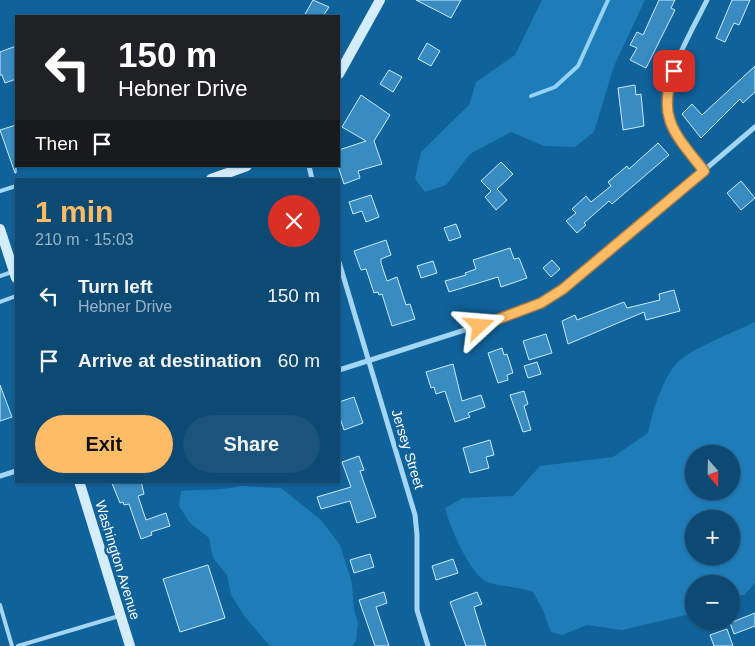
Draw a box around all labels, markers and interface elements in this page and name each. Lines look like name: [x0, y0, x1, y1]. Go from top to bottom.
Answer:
icon: left: [35, 35, 100, 100]
text: 150 m: [118, 35, 217, 74]
pin: [653, 50, 695, 92]
icon: arrive: [660, 57, 688, 85]
text: Hebner Drive: [118, 76, 248, 101]
icon: arrive: [88, 130, 116, 158]
text: Then: [35, 133, 78, 154]
text: 1 min: [35, 195, 113, 228]
button: close: [268, 195, 320, 247]
text: 210 m · 15:03: [35, 231, 134, 248]
text: Turn left: [78, 276, 153, 297]
icon: left: [35, 282, 63, 310]
text: 150 m: [267, 285, 320, 306]
text: Hebner Drive: [78, 298, 172, 315]
position arrow: [453, 299, 505, 351]
icon: arrive: [35, 347, 63, 375]
text: Arrive at destination: [78, 350, 262, 371]
text: 60 m: [278, 350, 320, 371]
street label: Jersey Street: [388, 407, 428, 491]
button: Exit: [35, 415, 173, 473]
button: Share: [183, 415, 320, 473]
north arrow: [685, 445, 740, 500]
map controls: [685, 445, 740, 630]
street label: Washington Avenue: [92, 498, 144, 622]
button: +: [685, 510, 740, 565]
button: −: [685, 575, 740, 630]

